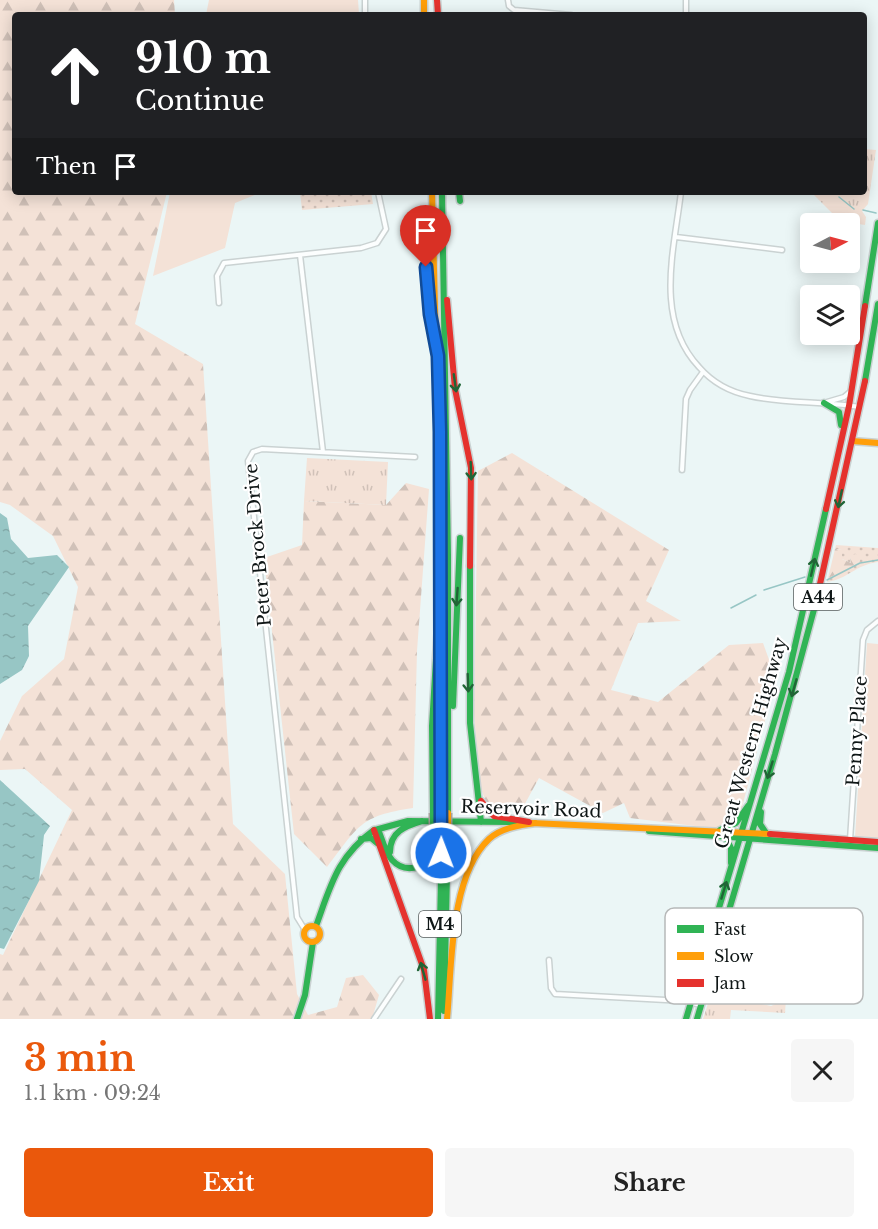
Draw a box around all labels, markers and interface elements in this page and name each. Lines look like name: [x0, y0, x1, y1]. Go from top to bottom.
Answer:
text: 910 m: [135, 32, 271, 84]
icon: ahead: [36, 36, 114, 114]
text: Continue: [135, 84, 265, 117]
icon: arrive: [109, 150, 142, 183]
text: Then: [36, 153, 97, 180]
pin: [400, 205, 451, 267]
north arrow: [800, 213, 860, 273]
map controls: [800, 213, 860, 345]
icon: arrive: [409, 214, 442, 247]
button: layers: [800, 285, 860, 345]
one-way arrow: [449, 373, 460, 393]
one-way arrow: [465, 460, 476, 480]
street label: Peter Brock Drive: [240, 463, 276, 627]
one-way arrow: [834, 488, 845, 508]
one-way arrow: [808, 558, 820, 577]
road number: A44: [794, 584, 842, 610]
one-way arrow: [451, 586, 462, 606]
street label: Great Western Highway: [710, 634, 792, 851]
one-way arrow: [463, 673, 474, 693]
street label: Penny Place: [842, 675, 872, 787]
one-way arrow: [788, 678, 799, 697]
one-way arrow: [764, 760, 775, 779]
street label: Reservoir Road: [460, 796, 602, 822]
position arrow: [409, 821, 473, 885]
one-way arrow: [719, 881, 730, 900]
legend: [665, 908, 863, 1004]
road number: M4: [419, 911, 461, 937]
text: Fast: [714, 919, 746, 939]
text: Slow: [714, 946, 754, 966]
one-way arrow: [417, 962, 429, 981]
text: Jam: [712, 973, 746, 993]
text: 3 min: [24, 1036, 136, 1081]
button: close: [791, 1039, 854, 1102]
text: 1.1 km · 09:24: [24, 1081, 161, 1105]
button: Exit: [24, 1148, 433, 1217]
button: Share: [445, 1148, 854, 1217]

